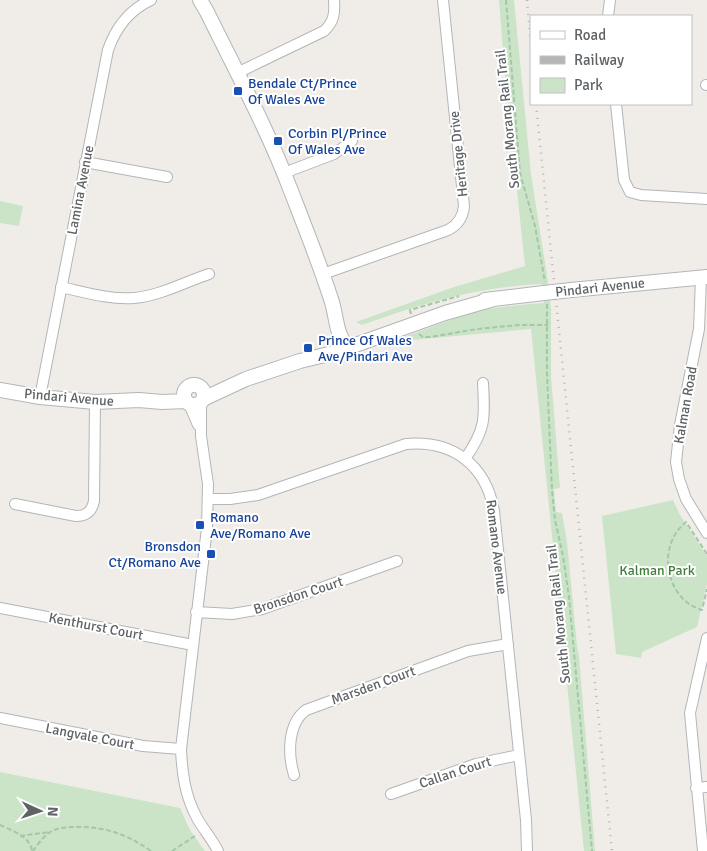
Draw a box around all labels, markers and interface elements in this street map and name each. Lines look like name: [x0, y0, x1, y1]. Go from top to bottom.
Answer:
legend: [530, 15, 692, 105]
text: Road: [574, 26, 606, 44]
street label: South Morang Rail Trail: [492, 49, 523, 189]
text: Railway: [574, 51, 624, 69]
place label: Bendale Ct/Prince Of Wales Ave: [248, 75, 357, 108]
text: Park: [574, 76, 603, 94]
marker: Bendale Ct/Prince Of Wales Ave: [232, 85, 244, 97]
street label: Heritage Drive: [446, 110, 471, 198]
place label: Corbin Pl/Prince Of Wales Ave: [288, 125, 387, 158]
marker: Corbin Pl/Prince Of Wales Ave: [272, 135, 284, 147]
street label: Lamina Avenue: [63, 144, 98, 236]
street label: Pindari Avenue: [554, 274, 646, 301]
place label: Prince Of Wales Ave/Pindari Ave: [318, 332, 413, 365]
marker: Prince Of Wales Ave/Pindari Ave: [302, 342, 314, 354]
street label: Kalman Road: [670, 365, 701, 445]
street label: Pindari Avenue: [23, 385, 115, 410]
street label: Romano Avenue: [482, 499, 511, 596]
place label: Romano Ave/Romano Ave: [210, 509, 311, 542]
marker: Romano Ave/Romano Ave: [194, 519, 206, 531]
place label: Bronsdon Ct/Romano Ave: [108, 538, 201, 571]
street label: South Morang Rail Trail: [543, 544, 574, 684]
marker: Bronsdon Ct/Romano Ave: [205, 548, 217, 560]
park label: Kalman Park: [619, 562, 695, 579]
street label: Bronsdon Court: [251, 573, 345, 618]
street label: Kenthurst Court: [47, 609, 145, 644]
street label: Marsden Court: [329, 662, 418, 709]
street label: Langvale Court: [44, 720, 136, 753]
street label: Callan Court: [417, 753, 494, 792]
north arrow: [15, 786, 65, 836]
text: N: [44, 806, 61, 817]

